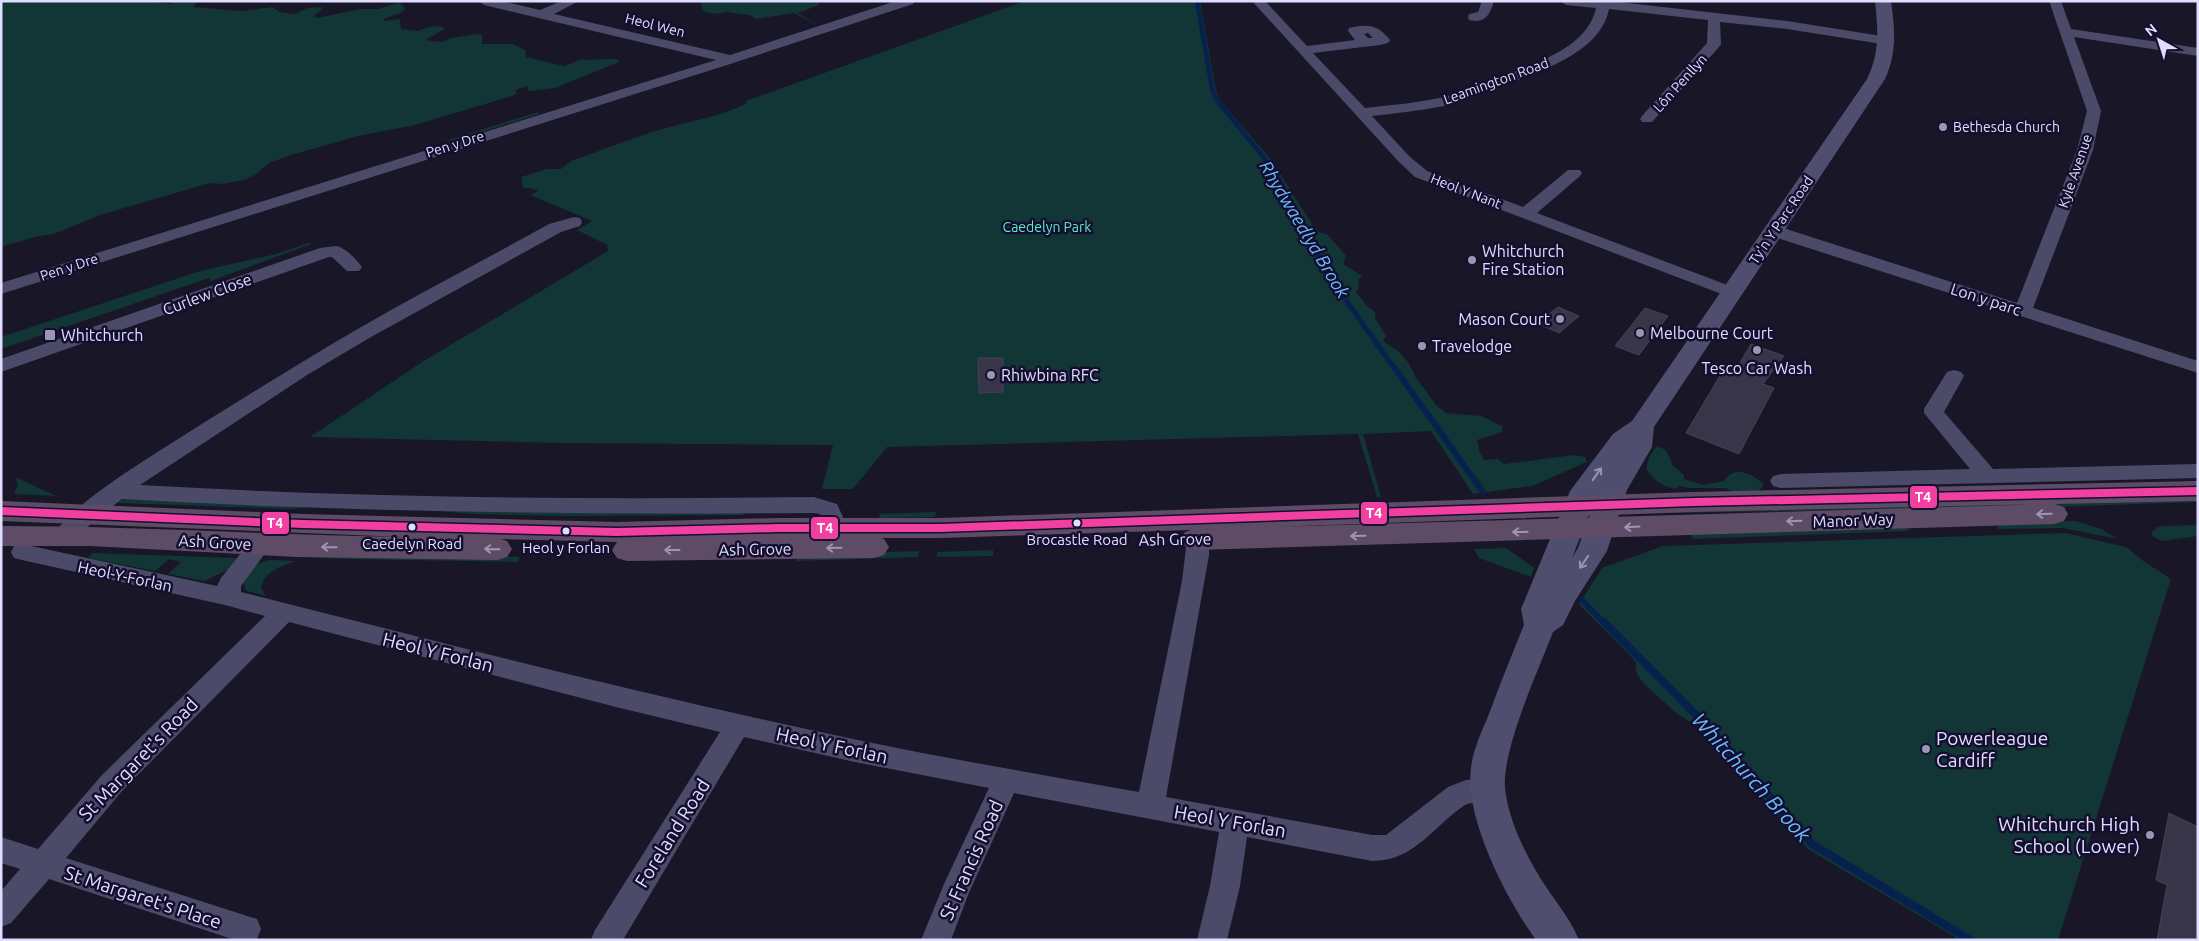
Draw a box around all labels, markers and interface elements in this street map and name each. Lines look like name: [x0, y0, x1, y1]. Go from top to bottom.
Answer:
street label: Heol Wen: [623, 10, 687, 40]
north arrow: [2134, 15, 2184, 65]
text: N: [2142, 20, 2160, 39]
street label: Lôn Penllyn: [1650, 51, 1710, 115]
street label: Leamington Road: [1441, 55, 1551, 107]
place label: Bethesda Church: [1953, 119, 2060, 135]
marker: Bethesda Church: [1937, 121, 1949, 133]
street label: Pen y Dre: [424, 128, 486, 160]
street label: Kyle Avenue: [2055, 132, 2095, 210]
water label: Rhydwaedlyd Brook: [1256, 157, 1354, 302]
street label: Heol Y Nant: [1428, 170, 1504, 212]
street label: Ty'n Y Parc Road: [1746, 173, 1816, 267]
park label: Caedelyn Park: [1003, 219, 1091, 235]
place label: Whitchurch Fire Station: [1482, 242, 1564, 278]
street label: Pen y Dre: [38, 250, 100, 284]
marker: Whitchurch Fire Station: [1466, 254, 1478, 266]
street label: Curlew Close: [160, 270, 254, 318]
street label: Lon y parc: [1949, 279, 2024, 319]
place label: Mason Court: [1458, 310, 1551, 328]
marker: Mason Court: [1554, 313, 1566, 325]
place label: Melbourne Court: [1650, 324, 1774, 342]
place label: Whitchurch: [61, 326, 143, 344]
marker: Melbourne Court: [1634, 327, 1646, 339]
marker: Whitchurch: [43, 328, 57, 342]
place label: Travelodge: [1432, 337, 1512, 355]
marker: Travelodge: [1416, 340, 1428, 352]
marker: Tesco Car Wash: [1751, 344, 1763, 356]
place label: Tesco Car Wash: [1702, 359, 1812, 377]
place label: Rhiwbina RFC: [1001, 366, 1099, 384]
marker: Rhiwbina RFC: [985, 369, 997, 381]
one-way arrow: [1592, 467, 1602, 481]
line badge: T4: [1909, 485, 1938, 509]
text: T4: [1915, 489, 1931, 505]
line badge: T4: [1360, 501, 1388, 525]
text: T4: [1366, 505, 1382, 521]
street label: Manor Way: [1812, 510, 1894, 530]
one-way arrow: [2036, 510, 2052, 519]
line badge: T4: [261, 511, 290, 535]
text: T4: [267, 515, 283, 531]
line badge: T4: [810, 516, 839, 540]
one-way arrow: [1786, 516, 1802, 526]
marker: Brocastle Road: [1072, 518, 1082, 528]
text: T4: [817, 520, 833, 536]
marker: Caedelyn Road: [407, 522, 417, 532]
one-way arrow: [1624, 522, 1640, 531]
marker: Heol y Forlan: [561, 526, 571, 536]
one-way arrow: [1512, 527, 1528, 536]
street label: Ash Grove: [1138, 529, 1212, 549]
street label: Ash Grove: [178, 531, 252, 553]
place label: Brocastle Road: [1026, 531, 1128, 548]
one-way arrow: [1350, 531, 1366, 541]
place label: Caedelyn Road: [362, 535, 462, 552]
place label: Heol y Forlan: [522, 539, 610, 556]
street label: Ash Grove: [718, 539, 792, 559]
one-way arrow: [321, 542, 338, 552]
one-way arrow: [826, 543, 842, 552]
one-way arrow: [484, 544, 500, 554]
one-way arrow: [664, 545, 680, 555]
one-way arrow: [1579, 555, 1589, 569]
street label: Heol-Y-Forlan: [76, 557, 174, 595]
street label: Heol Y Forlan: [380, 628, 496, 676]
street label: St Margaret's Road: [74, 693, 202, 825]
water label: Whitchurch Brook: [1688, 708, 1816, 847]
street label: Heol Y Forlan: [774, 722, 890, 768]
place label: Powerleague Cardiff: [1936, 727, 2048, 771]
marker: Powerleague Cardiff: [1920, 743, 1932, 755]
street label: Foreland Road: [630, 775, 714, 891]
street label: St Francis Road: [935, 797, 1007, 923]
street label: Heol Y Forlan: [1172, 800, 1288, 842]
place label: Whitchurch High School (Lower): [1998, 813, 2140, 857]
marker: Whitchurch High School (Lower): [2144, 829, 2156, 841]
street label: St Margaret's Place: [62, 861, 224, 933]

